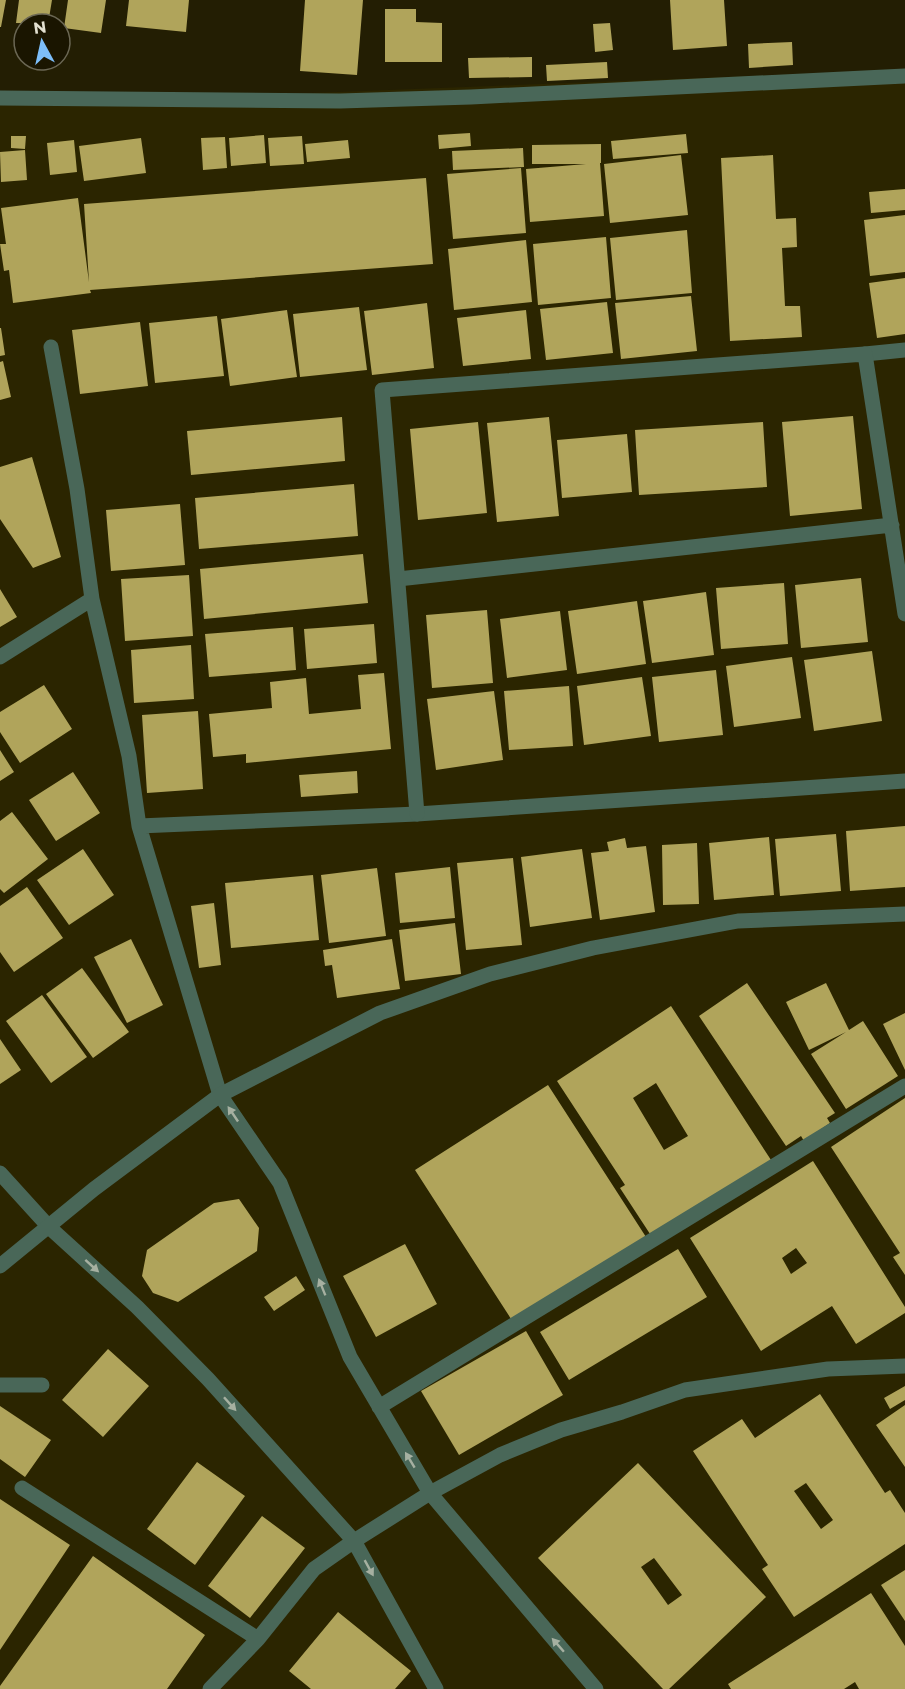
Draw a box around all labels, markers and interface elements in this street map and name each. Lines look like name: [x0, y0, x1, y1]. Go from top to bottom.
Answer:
north arrow: [12, 12, 72, 72]
text: N: [32, 17, 48, 38]
one-way arrow: [227, 1107, 239, 1123]
one-way arrow: [84, 1259, 99, 1272]
one-way arrow: [316, 1278, 326, 1296]
one-way arrow: [223, 1396, 237, 1411]
one-way arrow: [405, 1452, 416, 1468]
one-way arrow: [364, 1560, 374, 1577]
one-way arrow: [552, 1638, 565, 1653]

